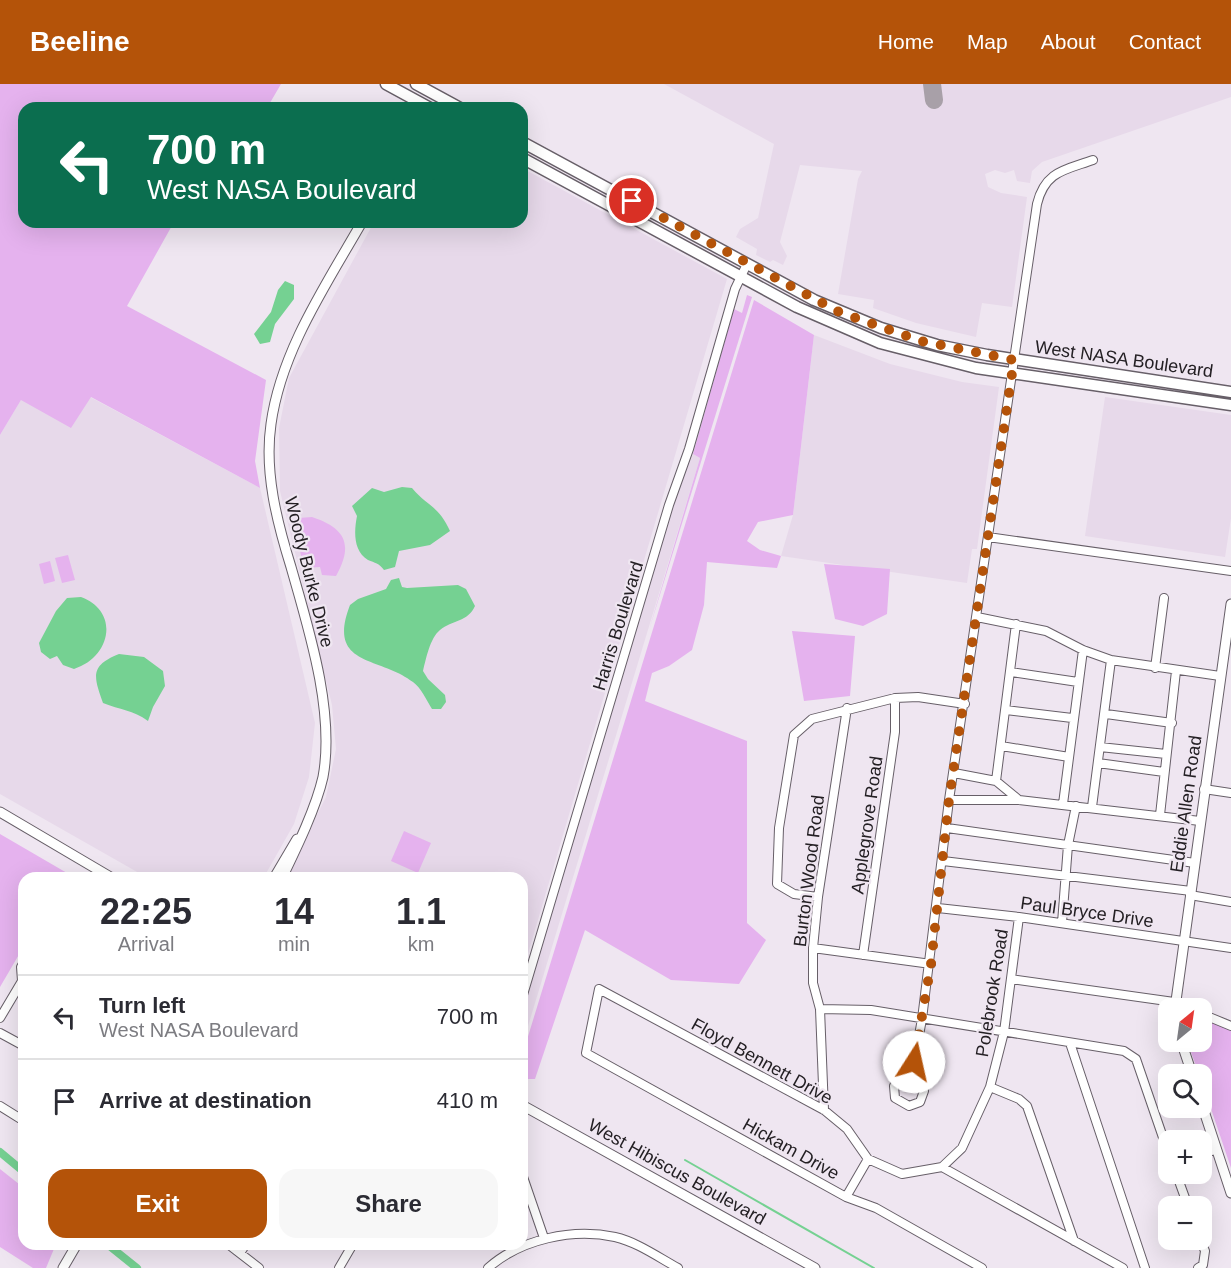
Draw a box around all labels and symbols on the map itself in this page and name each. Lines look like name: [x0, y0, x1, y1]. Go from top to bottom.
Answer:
pin: [606, 175, 657, 226]
street label: West NASA Boulevard: [1034, 337, 1214, 381]
street label: Woody Burke Drive: [281, 495, 337, 649]
street label: Harris Boulevard: [589, 559, 647, 693]
street label: Eddie Allen Road: [1166, 734, 1206, 874]
street label: Applegrove Road: [847, 755, 887, 895]
street label: Burton Wood Road: [790, 794, 828, 948]
street label: Paul Bryce Drive: [1019, 893, 1155, 931]
street label: Polebrook Road: [972, 928, 1012, 1058]
north arrow: [1158, 998, 1212, 1052]
street label: Floyd Bennett Drive: [688, 1014, 836, 1108]
position arrow: [882, 1030, 946, 1094]
street label: Hickam Drive: [739, 1114, 843, 1184]
street label: West Hibiscus Boulevard: [585, 1115, 769, 1229]

